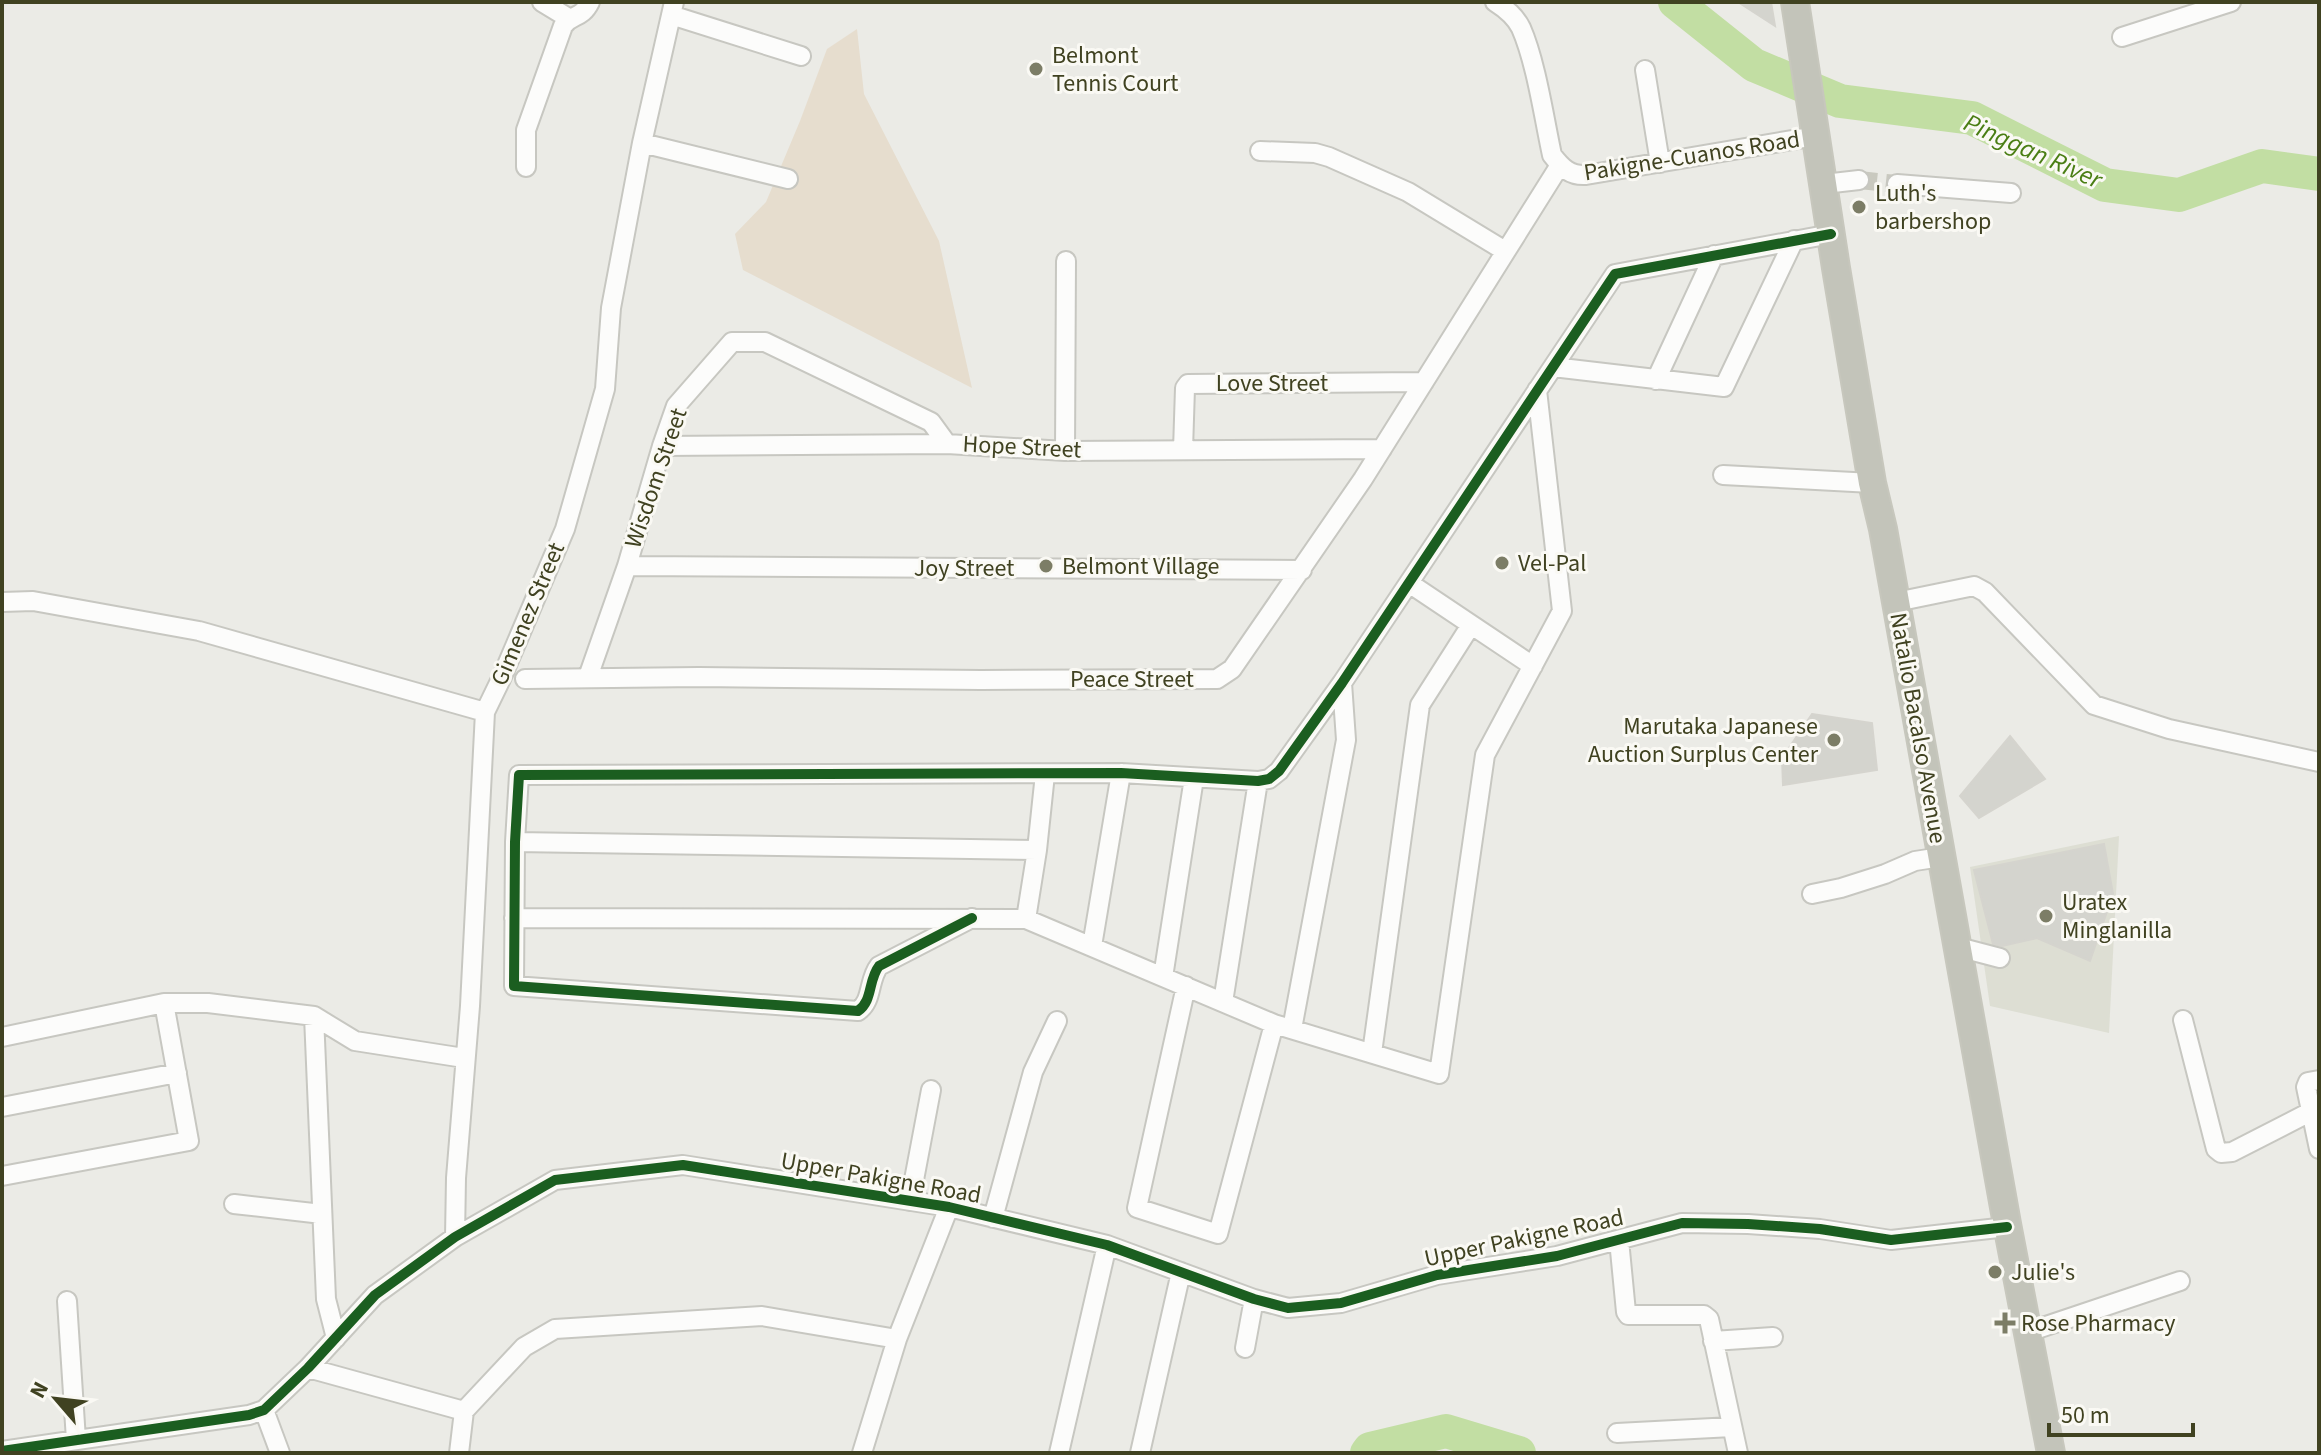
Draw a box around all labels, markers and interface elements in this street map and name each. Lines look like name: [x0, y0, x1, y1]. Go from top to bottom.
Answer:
place label: Belmont Tennis Court: [1052, 38, 1178, 101]
marker: Belmont Tennis Court: [1027, 60, 1045, 78]
water label: Pinggan River: [1958, 104, 2109, 198]
street label: Pakigne-Cuanos Road: [1581, 122, 1803, 190]
place label: Luth's barbershop: [1875, 176, 1991, 239]
marker: Luth's barbershop: [1850, 198, 1868, 216]
street label: Love Street: [1216, 366, 1328, 401]
street label: Wisdom Street: [616, 403, 696, 553]
street label: Hope Street: [962, 426, 1082, 468]
street label: Gimenez Street: [482, 537, 574, 691]
place label: Vel-Pal: [1518, 546, 1586, 581]
place label: Belmont Village: [1062, 549, 1219, 584]
street label: Joy Street: [914, 551, 1014, 586]
marker: Vel-Pal: [1493, 554, 1511, 572]
marker: Belmont Village: [1037, 557, 1055, 575]
street label: Natalio Bacalso Avenue: [1880, 610, 1956, 846]
street label: Peace Street: [1070, 662, 1194, 697]
place label: Marutaka Japanese Auction Surplus Center: [1588, 709, 1819, 772]
marker: Marutaka Japanese Auction Surplus Center: [1825, 731, 1843, 749]
place label: Uratex Minglanilla: [2062, 885, 2172, 948]
marker: Uratex Minglanilla: [2037, 907, 2055, 925]
street label: Upper Pakigne Road: [778, 1143, 984, 1213]
street label: Upper Pakigne Road: [1421, 1200, 1627, 1276]
place label: Julie's: [2011, 1255, 2075, 1290]
marker: Julie's: [1986, 1263, 2004, 1281]
place label: Rose Pharmacy: [2021, 1306, 2176, 1341]
marker: Rose Pharmacy: [1996, 1314, 2014, 1332]
north arrow: [16, 1359, 96, 1439]
text: N: [22, 1376, 57, 1404]
scale bar: [2049, 1387, 2193, 1437]
text: 50 m: [2061, 1398, 2110, 1433]

